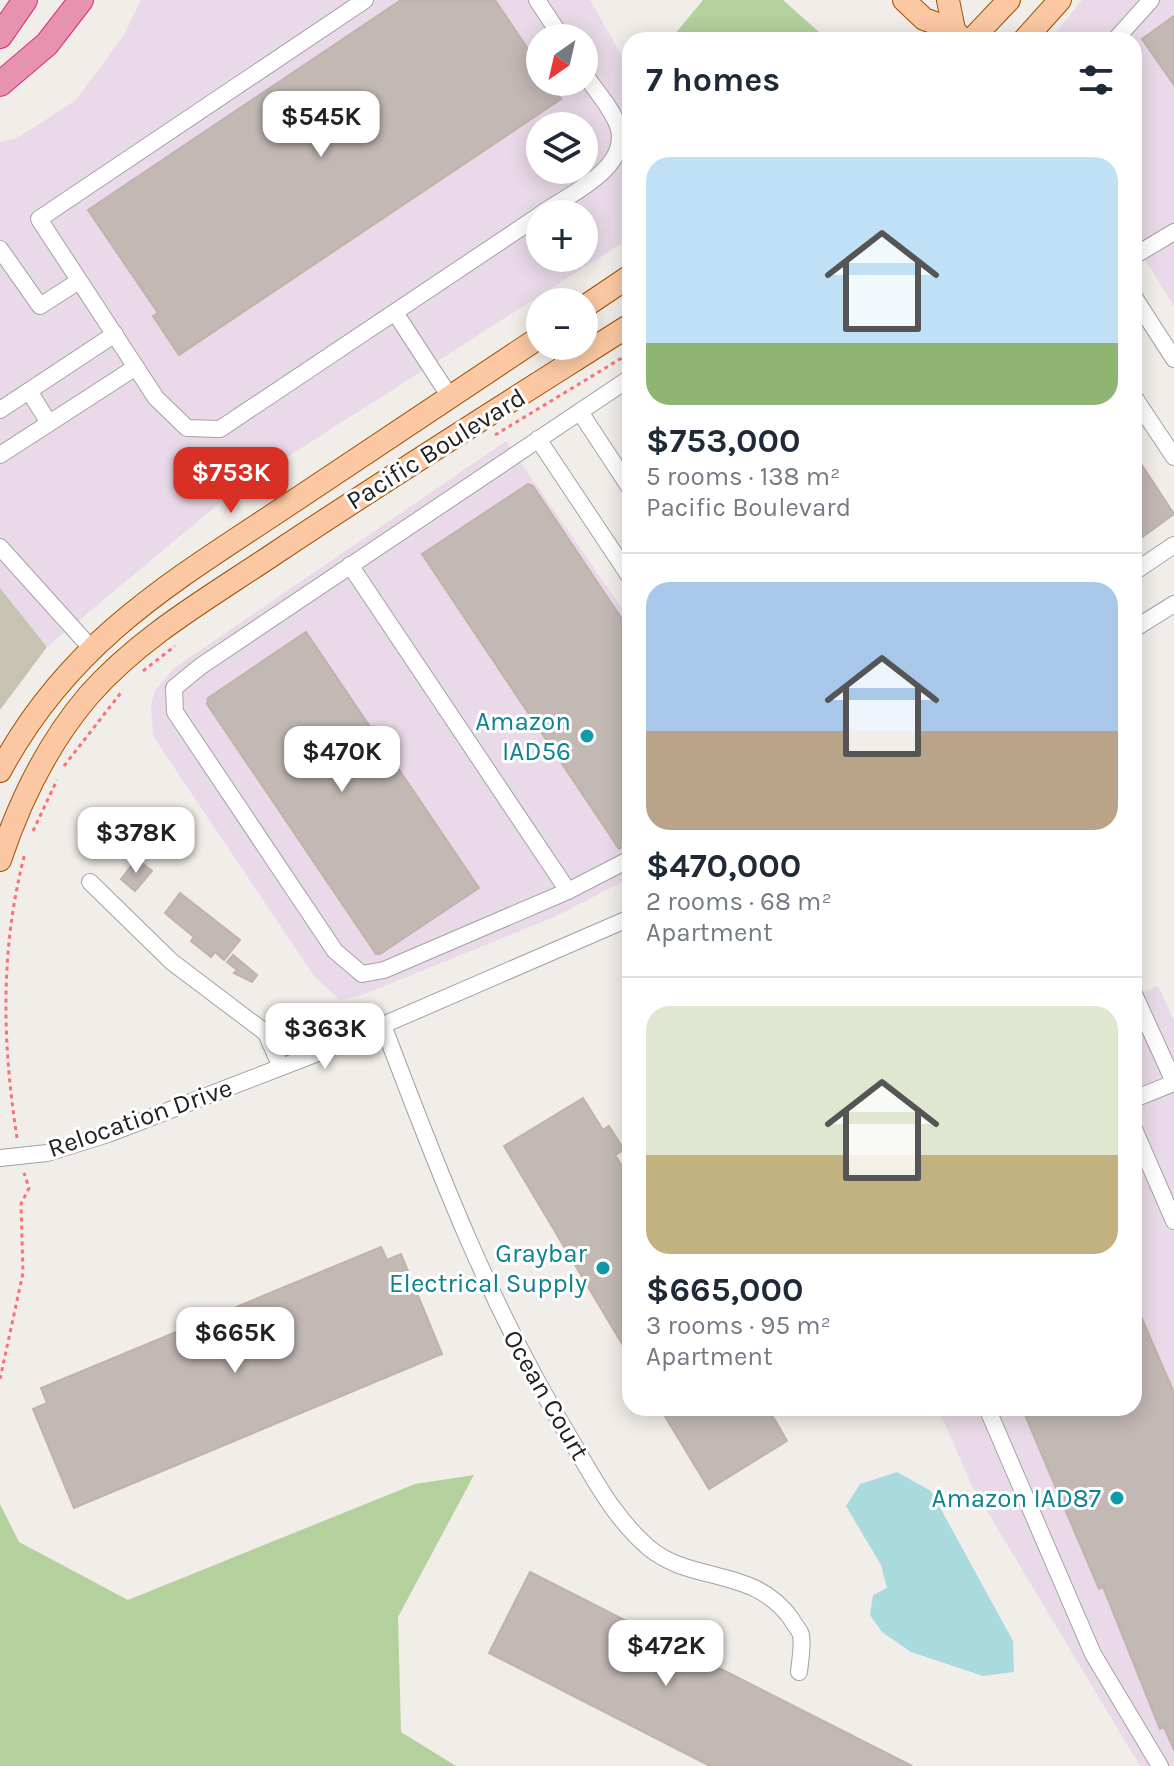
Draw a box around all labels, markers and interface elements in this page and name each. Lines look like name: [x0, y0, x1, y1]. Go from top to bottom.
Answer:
north arrow: [526, 24, 598, 96]
map controls: [526, 24, 598, 360]
icon: filters: [1074, 58, 1118, 102]
text: 7 homes: [646, 60, 780, 100]
pin: $545K: [265, 91, 377, 159]
text: $545K: [281, 101, 361, 132]
button: layers: [526, 112, 598, 184]
button: +: [526, 200, 598, 272]
icon: home: [810, 209, 954, 353]
button: −: [526, 288, 598, 360]
street label: Pacific Boulevard: [341, 382, 531, 516]
text: $753,000: [646, 421, 800, 461]
pin: $753K: [175, 447, 287, 515]
text: $753K: [191, 457, 271, 488]
text: 5 rooms · 138 m²: [646, 461, 841, 492]
text: Pacific Boulevard: [646, 492, 851, 523]
icon: home: [810, 634, 954, 778]
place label: Amazon IAD56: [475, 706, 571, 767]
pin: $470K: [286, 726, 398, 794]
marker: Amazon IAD56: [578, 727, 596, 745]
text: $470K: [302, 736, 382, 767]
pin: $378K: [80, 807, 192, 875]
text: $378K: [96, 817, 176, 848]
text: $470,000: [646, 846, 801, 886]
text: 2 rooms · 68 m²: [646, 886, 832, 917]
text: Apartment: [646, 917, 773, 948]
pin: $363K: [269, 1003, 381, 1071]
text: $363K: [283, 1013, 367, 1044]
icon: home: [810, 1058, 954, 1202]
street label: Relocation Drive: [44, 1072, 236, 1164]
place label: Graybar Electrical Supply: [389, 1238, 588, 1299]
marker: Graybar Electrical Supply: [594, 1259, 612, 1277]
text: $665,000: [646, 1270, 804, 1310]
pin: $665K: [179, 1307, 291, 1375]
text: 3 rooms · 95 m²: [646, 1310, 831, 1341]
text: $665K: [194, 1317, 276, 1348]
street label: Ocean Court: [496, 1325, 596, 1466]
text: Apartment: [646, 1341, 773, 1372]
place label: Amazon IAD87: [931, 1483, 1101, 1514]
marker: Amazon IAD87: [1108, 1489, 1126, 1507]
pin: $472K: [610, 1620, 722, 1688]
text: $472K: [626, 1630, 706, 1661]

